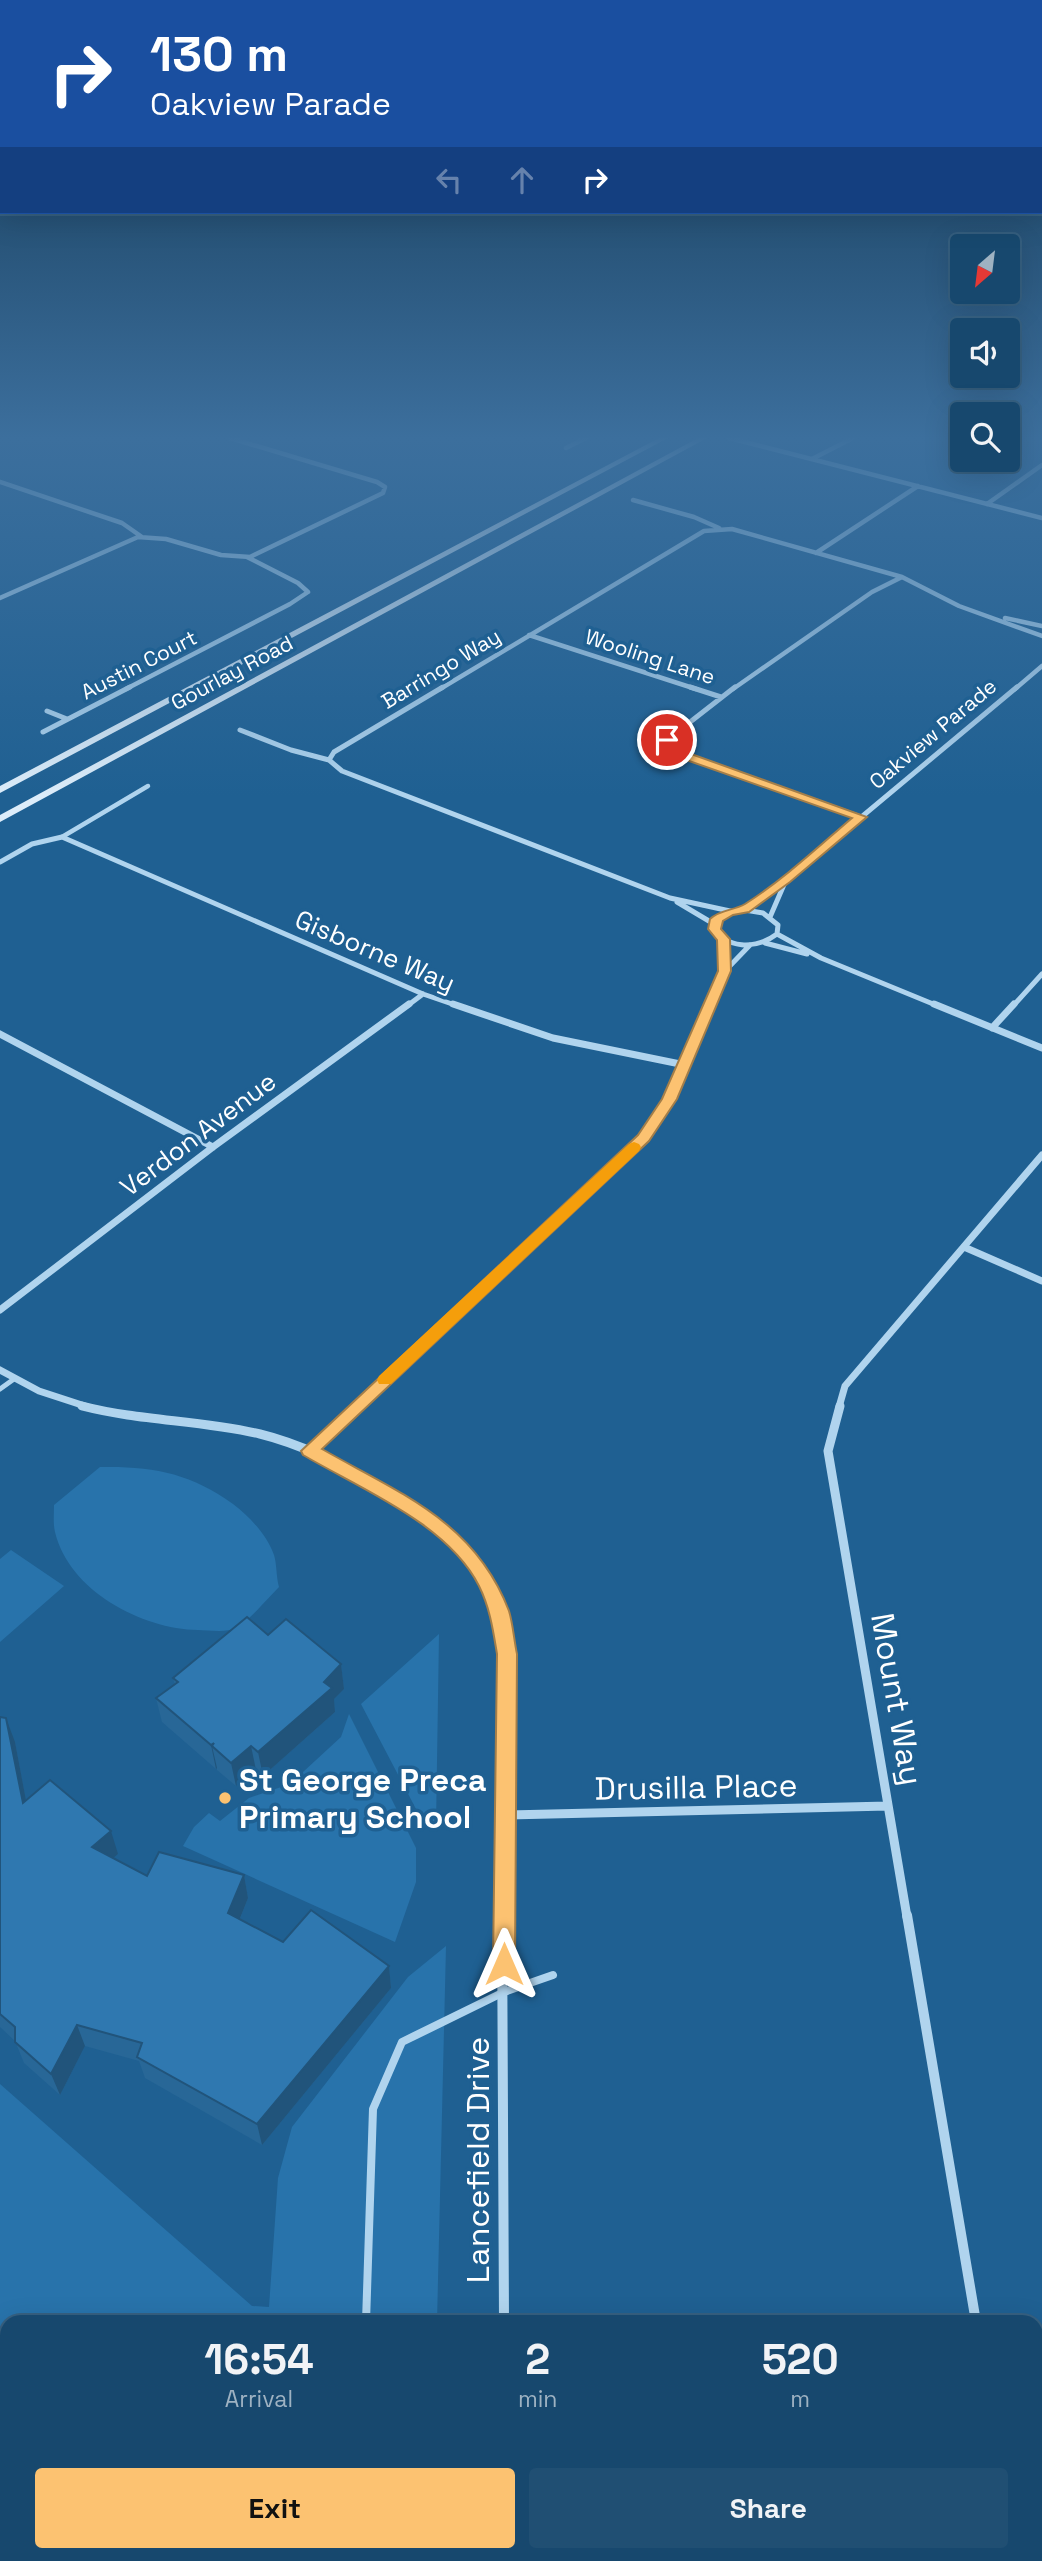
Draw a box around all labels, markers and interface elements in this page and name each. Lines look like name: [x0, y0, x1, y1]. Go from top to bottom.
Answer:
text: 130 m: [150, 23, 288, 85]
icon: right: [35, 28, 126, 119]
text: Oakview Parade: [150, 84, 391, 124]
icon: left: [430, 161, 468, 199]
icon: ahead: [503, 161, 541, 199]
icon: right: [576, 161, 614, 199]
north arrow: [950, 234, 1020, 304]
map controls: [950, 234, 1020, 472]
button: sound: [950, 318, 1020, 388]
button: search: [950, 402, 1020, 472]
street label: Barringo Way: [376, 622, 505, 715]
street label: Wooling Lane: [582, 623, 718, 690]
street label: Austin Court: [76, 624, 201, 705]
street label: Gourlay Road: [166, 629, 297, 716]
street label: Oakview Parade: [863, 672, 1002, 795]
pin: [637, 710, 697, 770]
icon: arrive: [648, 721, 686, 759]
street label: Gisborne Way: [290, 902, 460, 1000]
street label: Verdon Avenue: [113, 1064, 283, 1204]
street label: Mount Way: [862, 1610, 932, 1788]
place label: St George Preca Primary School: [239, 1760, 487, 1837]
street label: Drusilla Place: [594, 1765, 798, 1809]
marker: St George Preca Primary School: [217, 1790, 233, 1806]
position arrow: [467, 1927, 541, 2001]
street label: Lancefield Drive: [458, 2037, 498, 2283]
text: 16:54: [204, 2333, 314, 2386]
text: 2: [525, 2333, 550, 2386]
text: 520: [762, 2333, 839, 2386]
text: Arrival: [225, 2384, 293, 2414]
text: min: [518, 2384, 557, 2414]
text: m: [790, 2384, 810, 2414]
button: Exit: [35, 2468, 515, 2548]
button: Share: [529, 2468, 1008, 2548]

